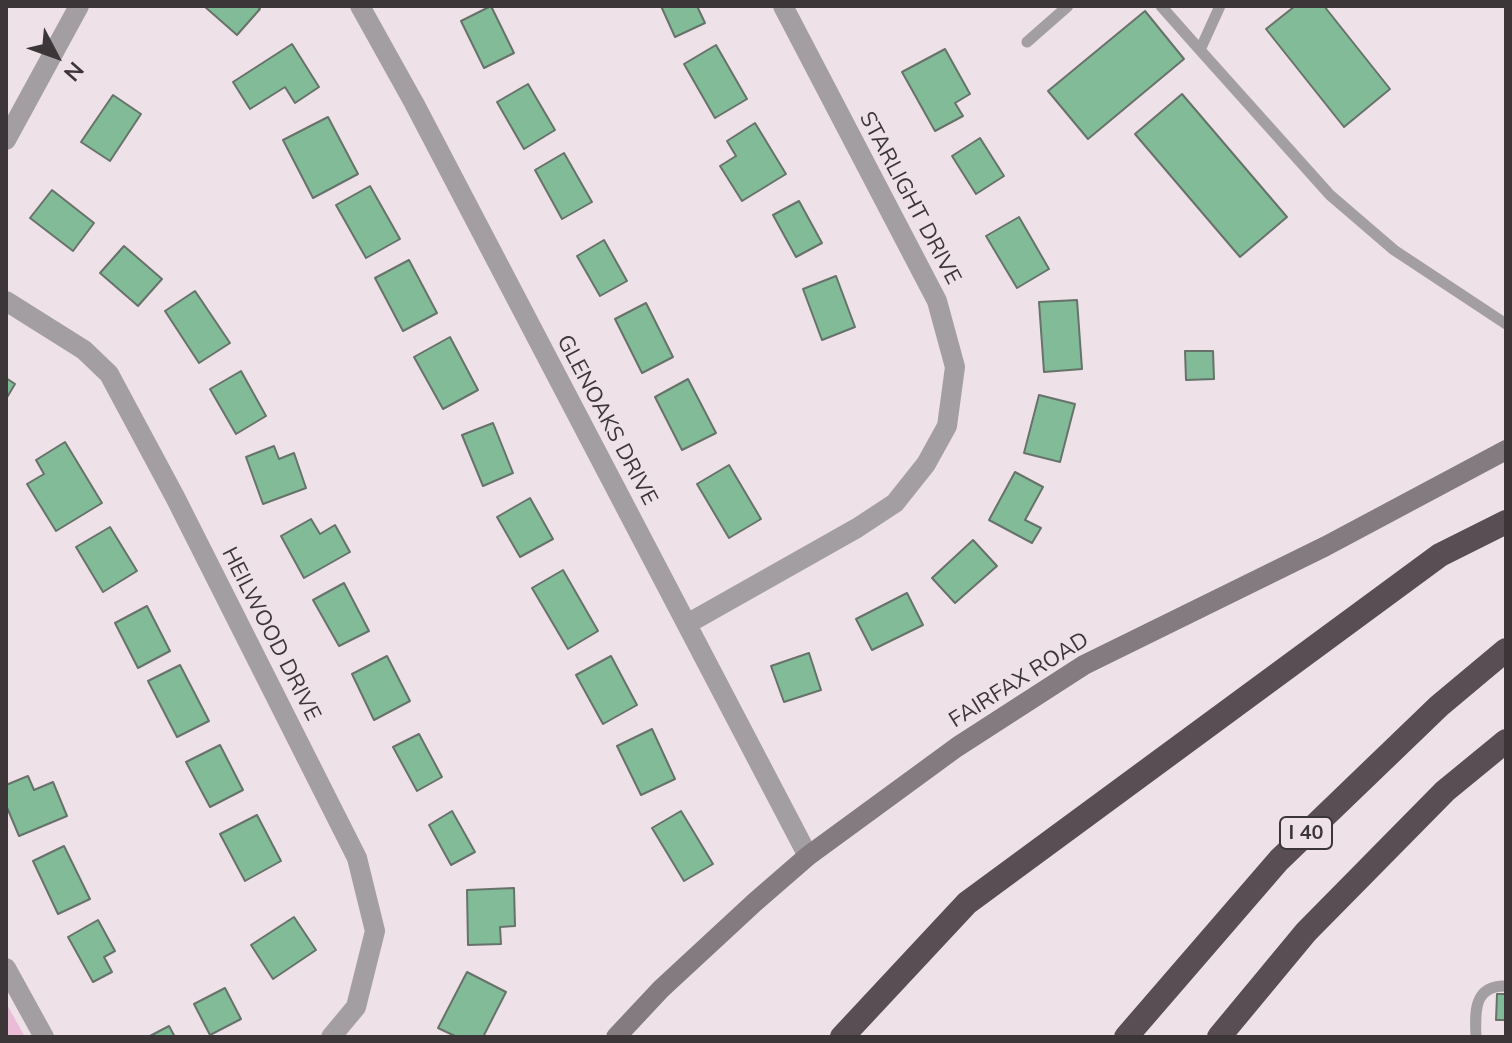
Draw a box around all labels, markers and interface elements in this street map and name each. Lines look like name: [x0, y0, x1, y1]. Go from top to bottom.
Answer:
north arrow: [16, 16, 96, 96]
text: N: [58, 56, 90, 87]
street label: STARLIGHT DRIVE: [853, 107, 967, 289]
street label: GLENOAKS DRIVE: [551, 330, 663, 510]
street label: HEILWOOD DRIVE: [216, 543, 326, 725]
street label: FAIRFAX ROAD: [944, 627, 1094, 733]
road number: I 40: [1280, 817, 1332, 849]

